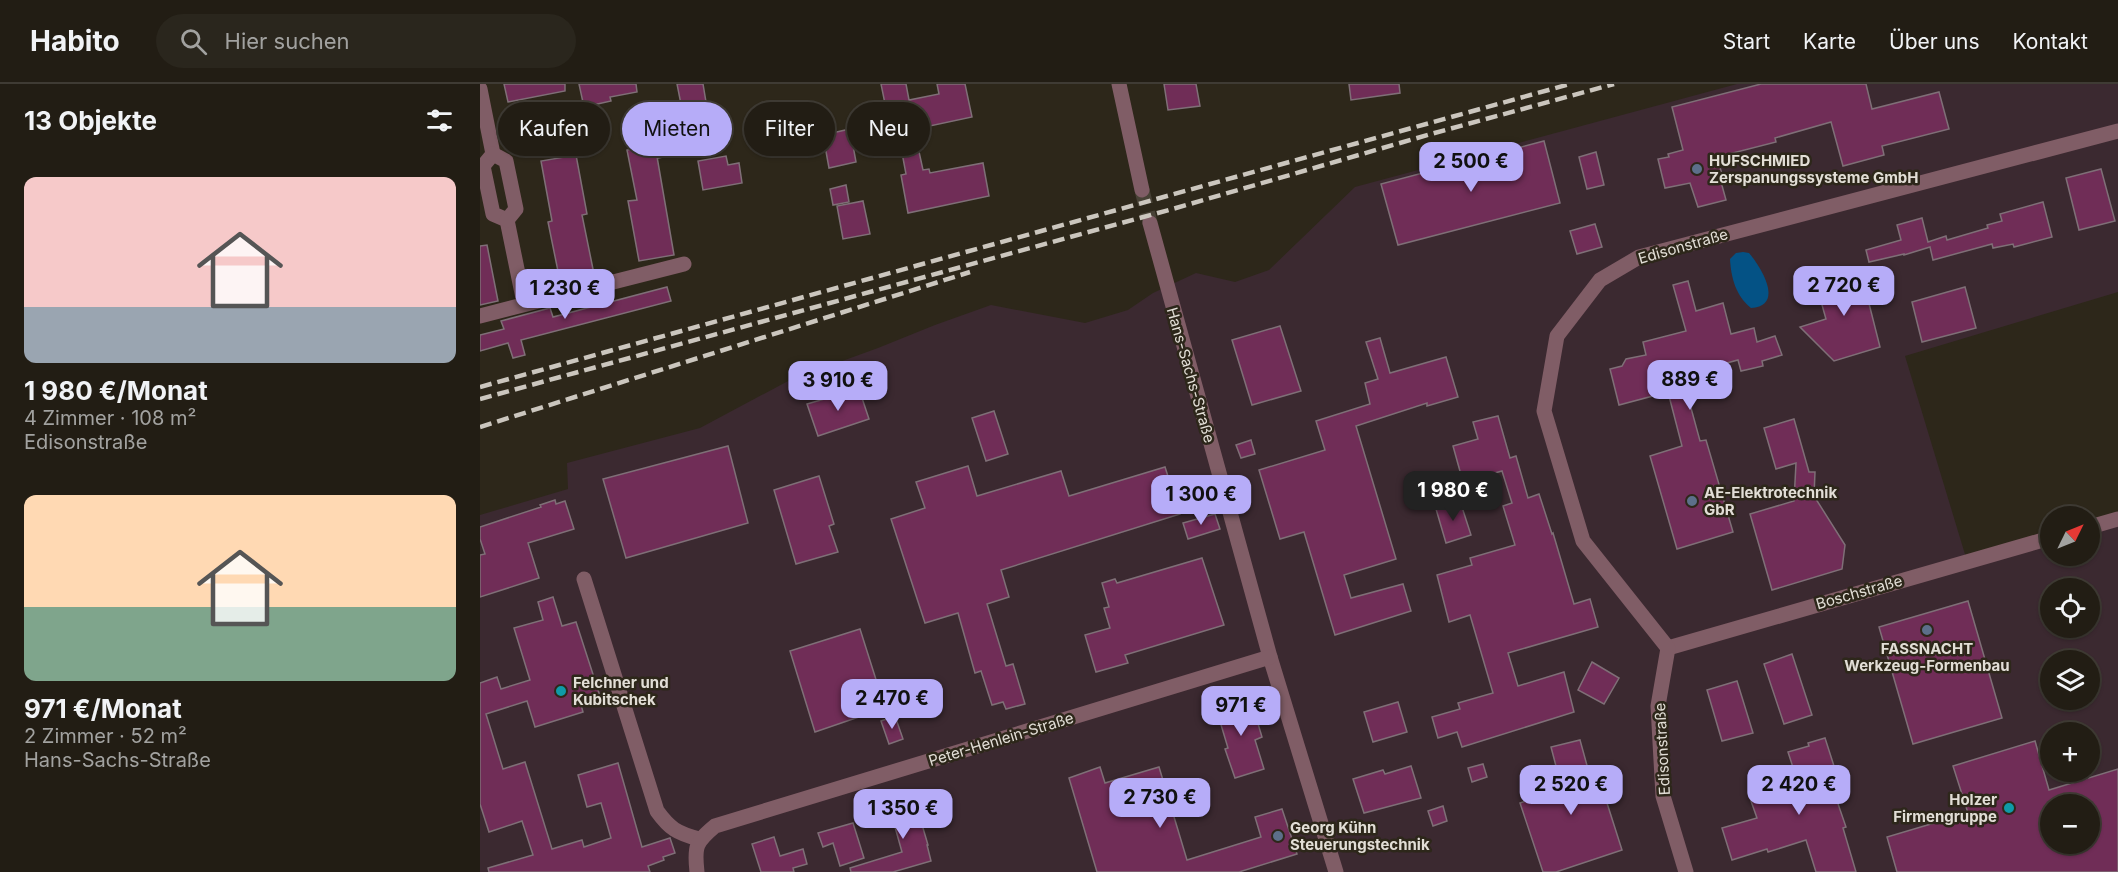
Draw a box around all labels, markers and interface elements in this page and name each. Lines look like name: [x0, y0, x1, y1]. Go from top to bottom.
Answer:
search box: [156, 14, 576, 68]
text: Habito: [30, 24, 120, 58]
icon: search: [177, 25, 210, 58]
text: Hier suchen: [225, 28, 350, 54]
text: Start: [1723, 29, 1770, 54]
text: Karte: [1803, 29, 1856, 54]
text: Über uns: [1889, 29, 1980, 54]
text: Kontakt: [2013, 29, 2088, 54]
chip: Kaufen: [498, 102, 610, 156]
chip: Mieten: [622, 102, 732, 156]
chip: Filter: [744, 102, 835, 156]
chip: Neu: [847, 102, 930, 156]
icon: filters: [423, 104, 456, 137]
text: 13 Objekte: [24, 105, 157, 136]
pin: 2 500 €: [1416, 142, 1526, 193]
text: 2 500 €: [1433, 149, 1509, 173]
place label: HUFSCHMIED Zerspanungssysteme GmbH: [1709, 151, 1919, 187]
marker: HUFSCHMIED Zerspanungssysteme GmbH: [1690, 162, 1704, 176]
icon: home: [186, 216, 294, 324]
street label: Edisonstraße: [1636, 224, 1730, 268]
pin: 2 720 €: [1789, 266, 1899, 317]
pin: 1 230 €: [510, 269, 620, 320]
text: 2 720 €: [1807, 273, 1881, 297]
text: 1 230 €: [530, 276, 600, 300]
street label: Hans-Sachs-Straße: [1163, 305, 1219, 445]
pin: 889 €: [1648, 360, 1732, 411]
pin: 3 910 €: [783, 361, 893, 412]
text: 889 €: [1661, 367, 1719, 391]
text: 3 910 €: [802, 368, 874, 392]
text: 1 980 €/Monat: [24, 375, 208, 406]
text: 4 Zimmer · 108 m²: [24, 406, 196, 430]
text: Edisonstraße: [24, 430, 147, 454]
pin: 1 980 €: [1398, 471, 1508, 522]
pin: 1 300 €: [1146, 475, 1256, 526]
text: 1 980 €: [1417, 478, 1489, 502]
text: 1 300 €: [1165, 482, 1237, 506]
place label: AE-Elektrotechnik GbR: [1704, 483, 1837, 519]
marker: AE-Elektrotechnik GbR: [1685, 494, 1699, 508]
north arrow: [2040, 506, 2100, 566]
map controls: [2040, 506, 2100, 854]
icon: home: [186, 534, 294, 642]
street label: Boschstraße: [1814, 571, 1904, 613]
button: locate: [2040, 578, 2100, 638]
marker: FASSNACHT Werkzeug-Formenbau: [1920, 623, 1934, 637]
place label: FASSNACHT Werkzeug-Formenbau: [1844, 639, 2010, 675]
button: layers: [2040, 650, 2100, 710]
place label: Felchner und Kubitschek: [573, 673, 669, 709]
pin: 2 470 €: [837, 679, 947, 730]
marker: Felchner und Kubitschek: [554, 684, 568, 698]
text: 2 470 €: [855, 686, 929, 710]
pin: 971 €: [1199, 686, 1283, 737]
text: 971 €/Monat: [24, 693, 182, 724]
text: 971 €: [1215, 693, 1267, 717]
street label: Edisonstraße: [1650, 702, 1674, 796]
street label: Peter-Henlein-Straße: [926, 708, 1076, 770]
button: +: [2040, 722, 2100, 782]
text: 2 Zimmer · 52 m²: [24, 724, 187, 748]
text: Hans-Sachs-Straße: [24, 748, 211, 772]
pin: 2 520 €: [1516, 765, 1626, 816]
pin: 2 420 €: [1744, 765, 1854, 816]
text: 2 520 €: [1534, 772, 1608, 796]
text: 2 420 €: [1761, 772, 1837, 796]
pin: 2 730 €: [1105, 778, 1215, 829]
text: 2 730 €: [1123, 785, 1197, 809]
pin: 1 350 €: [848, 789, 958, 840]
place label: Holzer Firmengruppe: [1893, 790, 1997, 826]
button: −: [2040, 794, 2100, 854]
text: 1 350 €: [868, 796, 938, 820]
marker: Holzer Firmengruppe: [2002, 801, 2016, 815]
place label: Georg Kühn Steuerungstechnik: [1290, 818, 1430, 854]
marker: Georg Kühn Steuerungstechnik: [1271, 829, 1285, 843]

